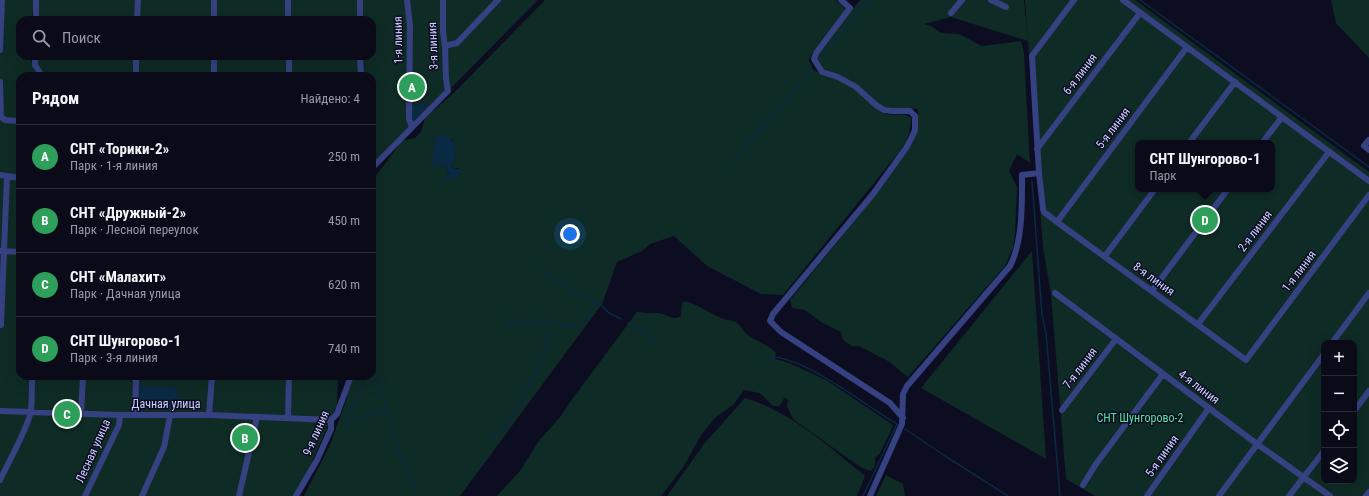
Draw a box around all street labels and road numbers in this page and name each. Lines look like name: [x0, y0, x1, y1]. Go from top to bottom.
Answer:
street label: 1-я линия: [391, 16, 405, 64]
street label: 3-я линия: [425, 22, 441, 70]
street label: 6-я линия: [1060, 51, 1100, 97]
street label: 5-я линия: [1093, 105, 1133, 151]
street label: 2-я линия: [1235, 208, 1275, 254]
street label: 1-я линия: [1279, 248, 1319, 294]
street label: 8-я линия: [1131, 259, 1177, 299]
street label: 7-я линия: [1060, 345, 1100, 391]
street label: 4-я линия: [1176, 367, 1222, 407]
street label: Дачная улица: [132, 397, 201, 411]
street label: 9-я линия: [300, 408, 332, 458]
street label: Лесная улица: [73, 417, 113, 485]
street label: 5-я линия: [1143, 432, 1181, 480]

